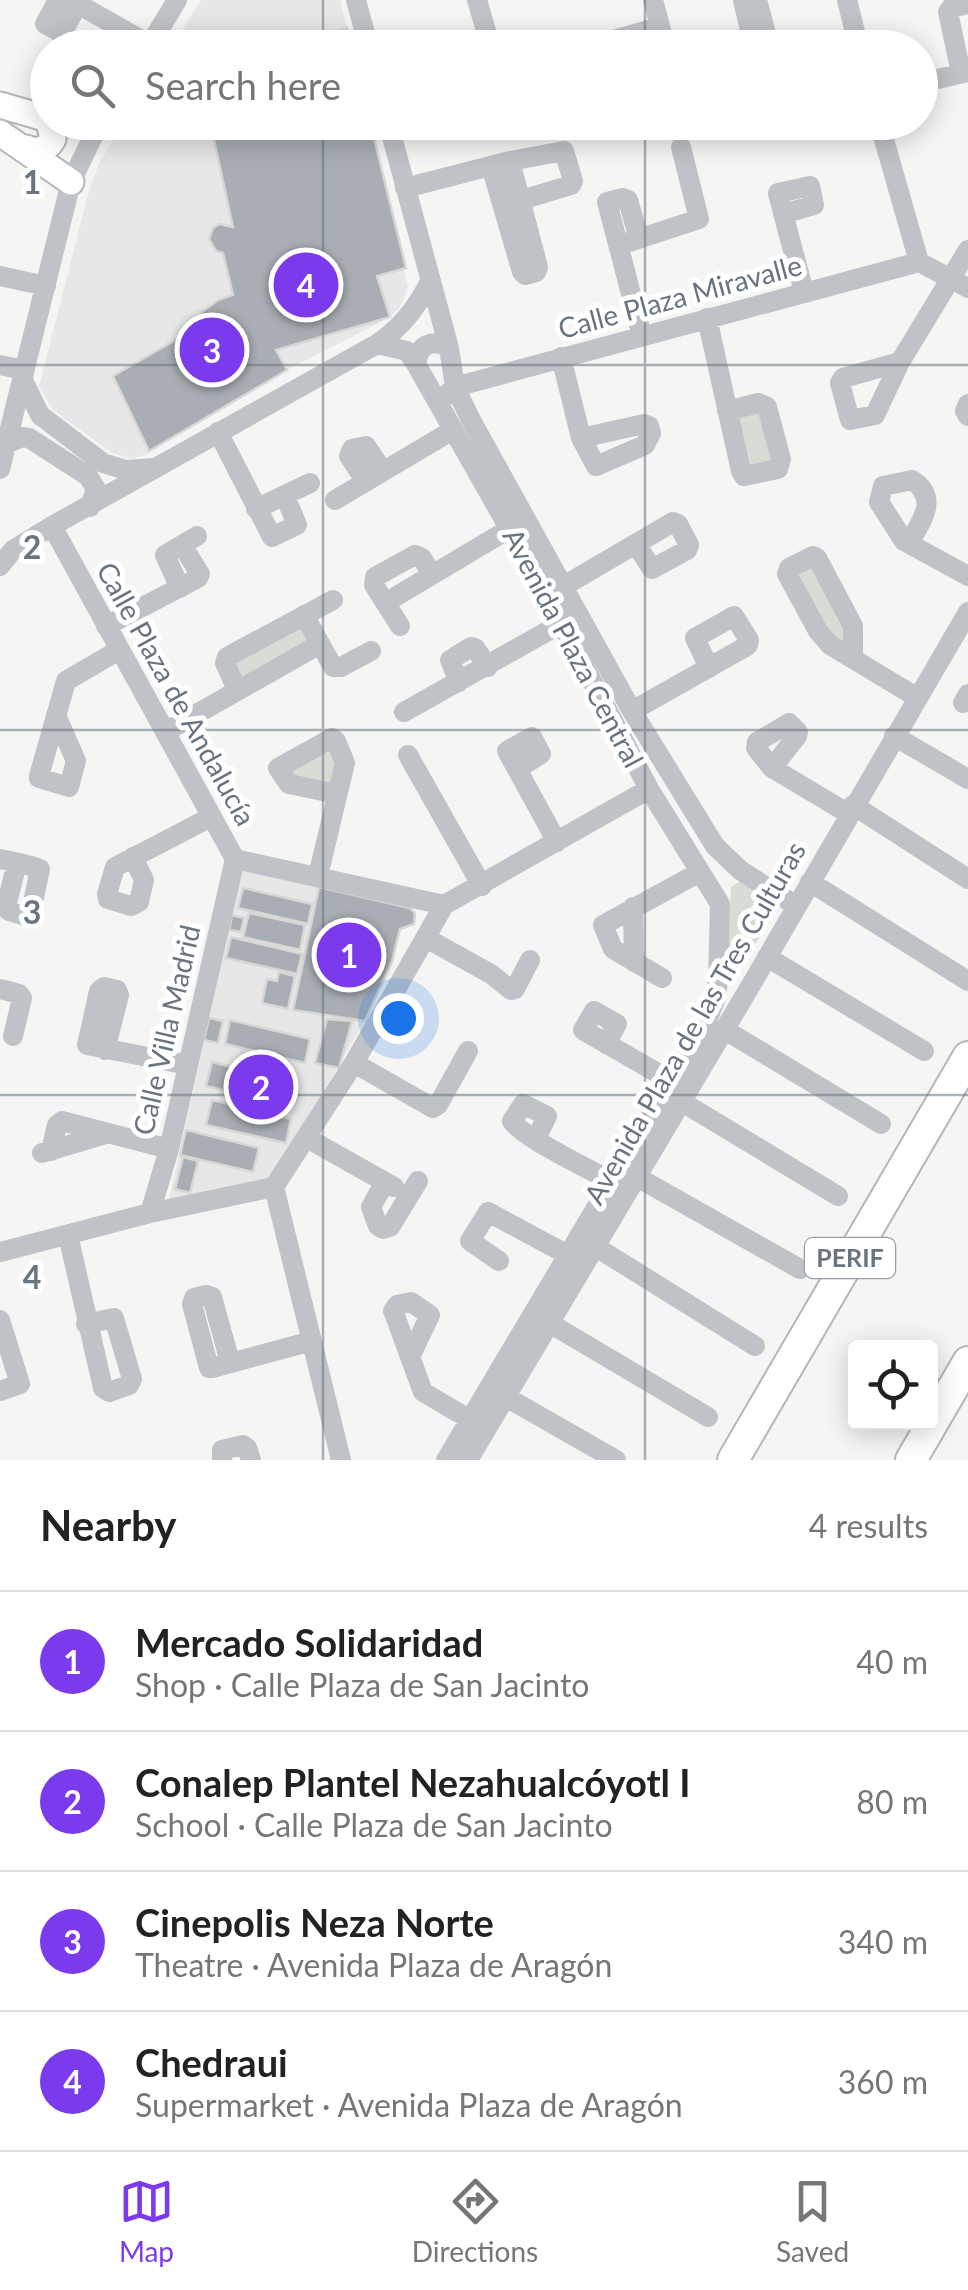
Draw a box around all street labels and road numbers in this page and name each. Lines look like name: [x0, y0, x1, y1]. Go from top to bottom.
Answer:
street label: Calle Plaza Miravalle: [554, 247, 805, 345]
street label: Avenida Plaza Central: [496, 522, 651, 773]
street label: Calle Plaza de Andalucía: [90, 556, 263, 831]
street label: Avenida Plaza de las Tres Culturas: [576, 835, 812, 1210]
street label: Calle Villa Madrid: [125, 921, 207, 1138]
road number: PERIF: [805, 1238, 895, 1278]

